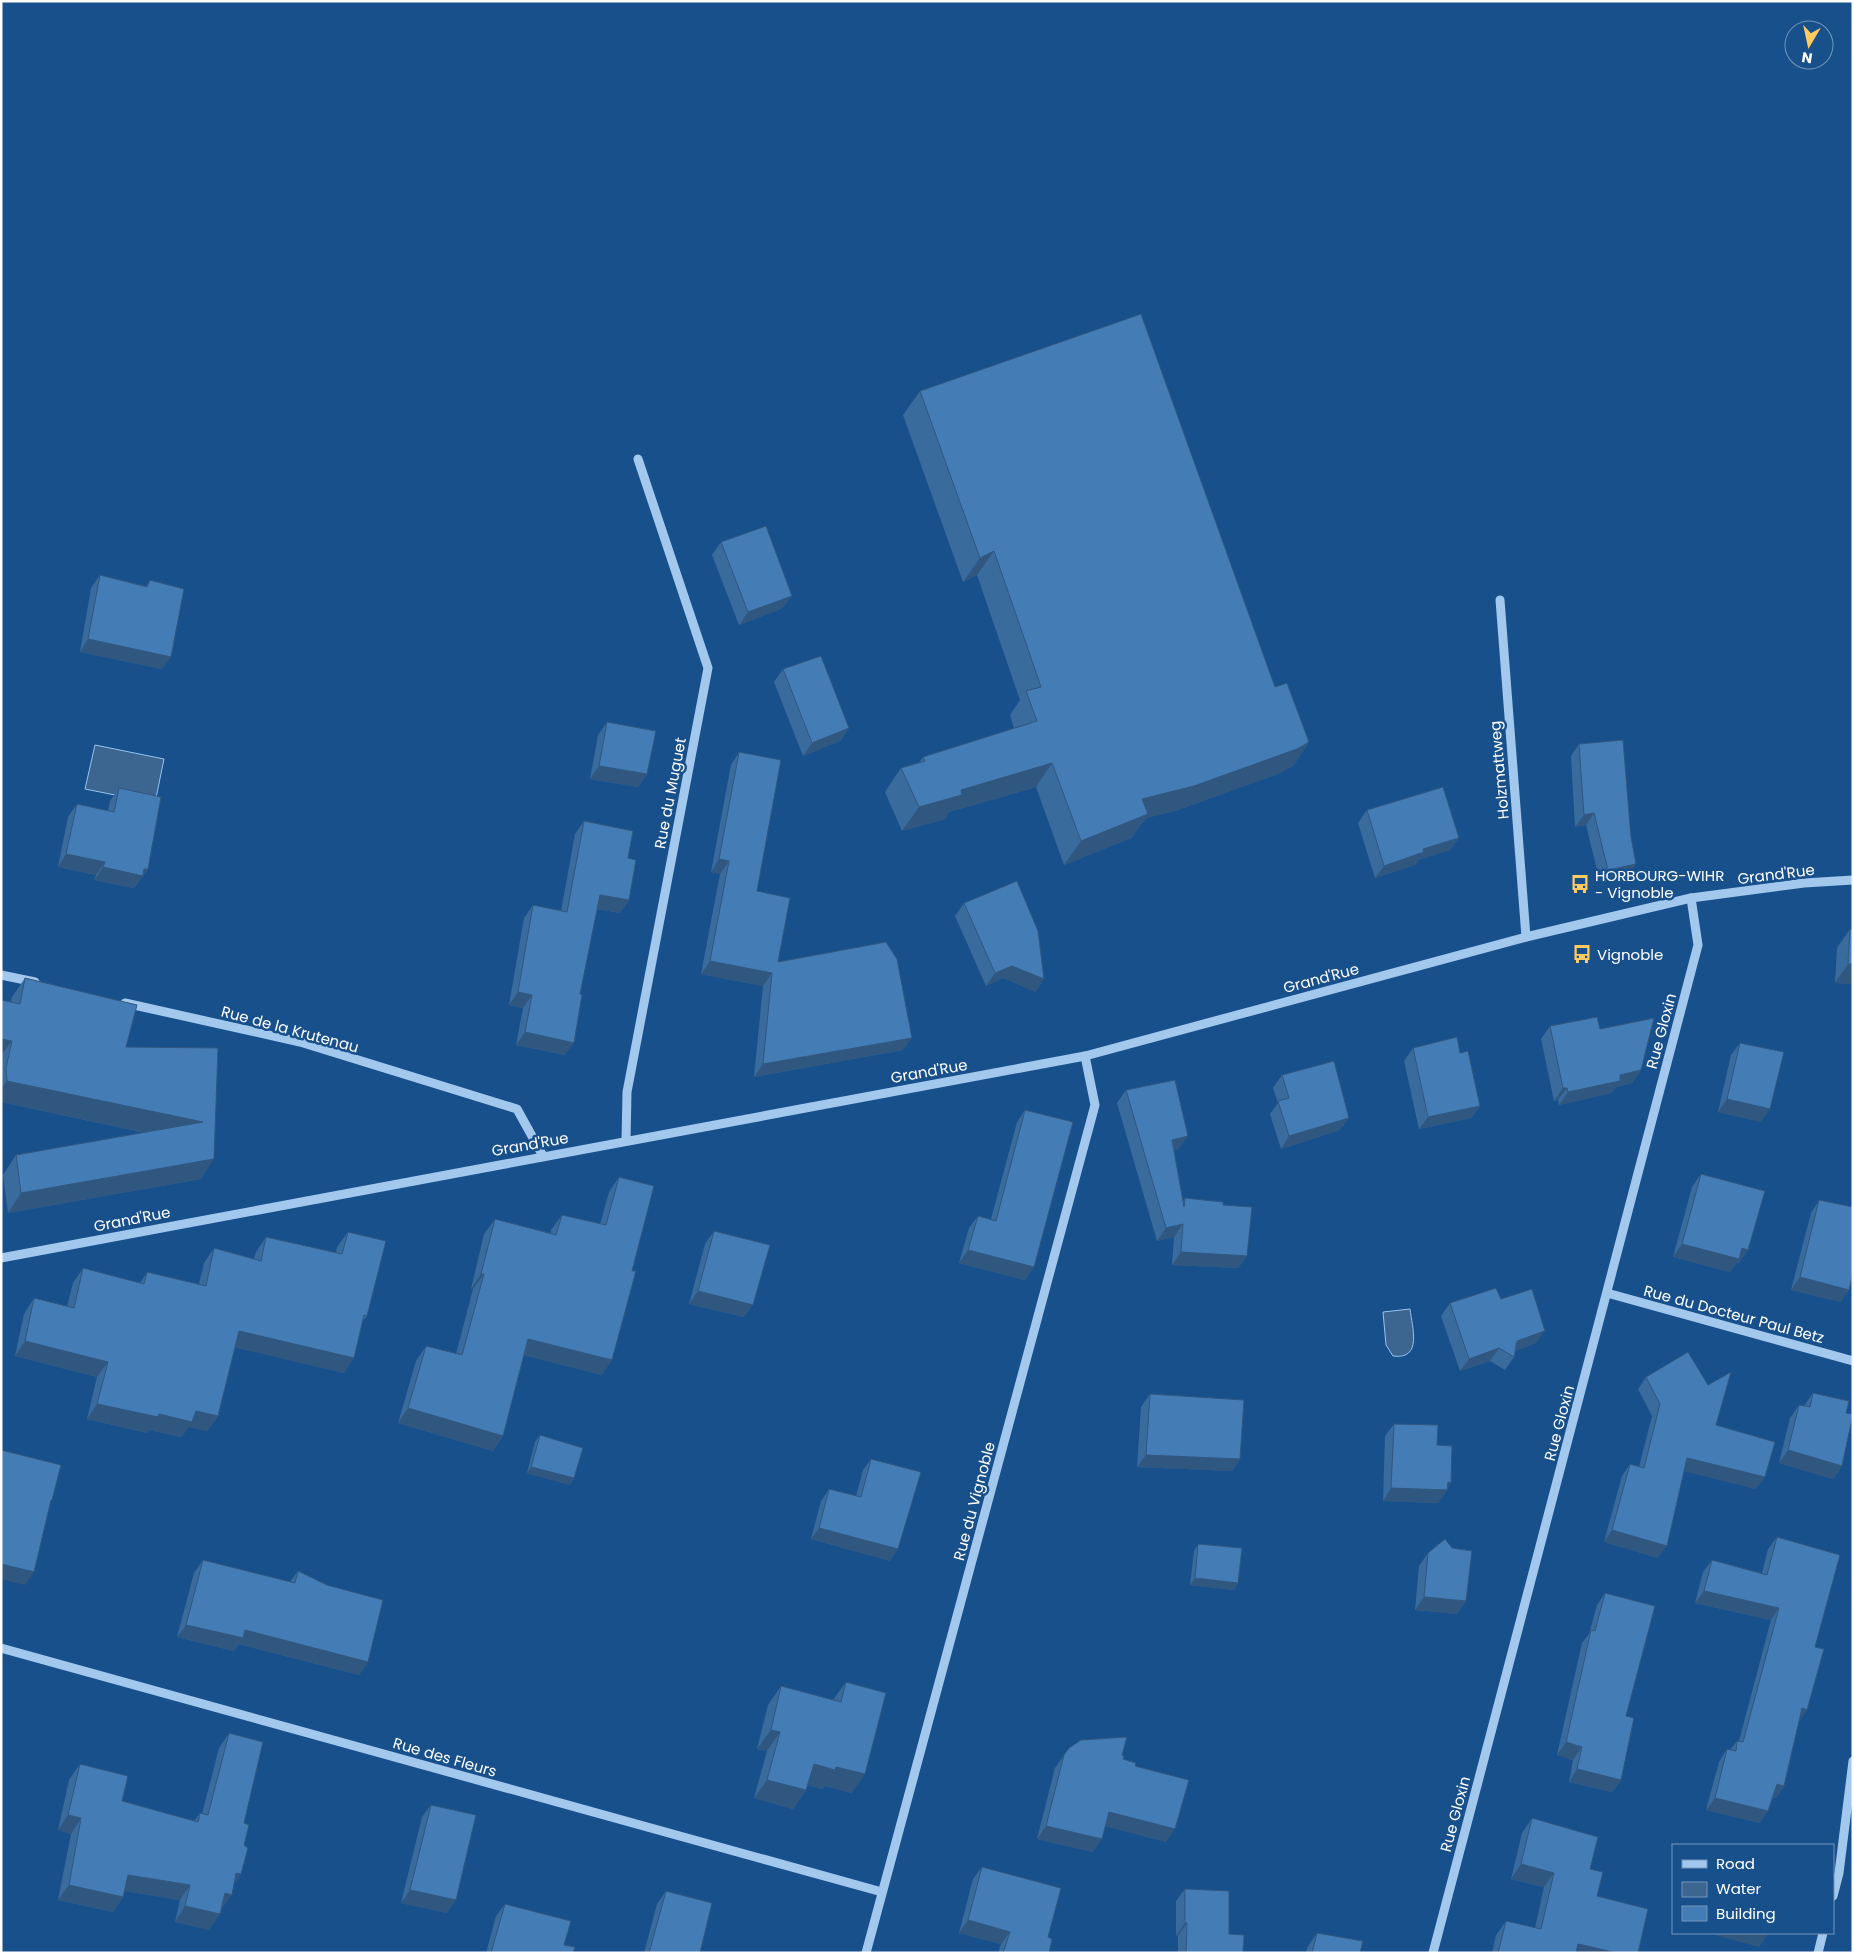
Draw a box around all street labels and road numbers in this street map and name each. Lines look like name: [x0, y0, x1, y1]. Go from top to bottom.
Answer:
street label: Holzmattweg: [1484, 720, 1514, 820]
street label: Rue du Muguet: [649, 736, 691, 850]
street label: Grand'Rue: [1736, 859, 1816, 889]
street label: Grand'Rue: [1281, 958, 1361, 998]
street label: Rue Gloxin: [1641, 991, 1681, 1071]
street label: Rue de la Krutenau: [219, 1001, 361, 1057]
street label: Grand'Rue: [889, 1054, 969, 1088]
street label: Grand'Rue: [490, 1127, 570, 1161]
street label: Grand'Rue: [92, 1201, 172, 1237]
street label: Rue du Docteur Paul Betz: [1641, 1280, 1827, 1348]
street label: Rue Gloxin: [1539, 1383, 1579, 1463]
street label: Rue du Vignoble: [948, 1439, 1000, 1563]
street label: Rue des Fleurs: [391, 1732, 499, 1782]
street label: Rue Gloxin: [1435, 1774, 1475, 1854]

